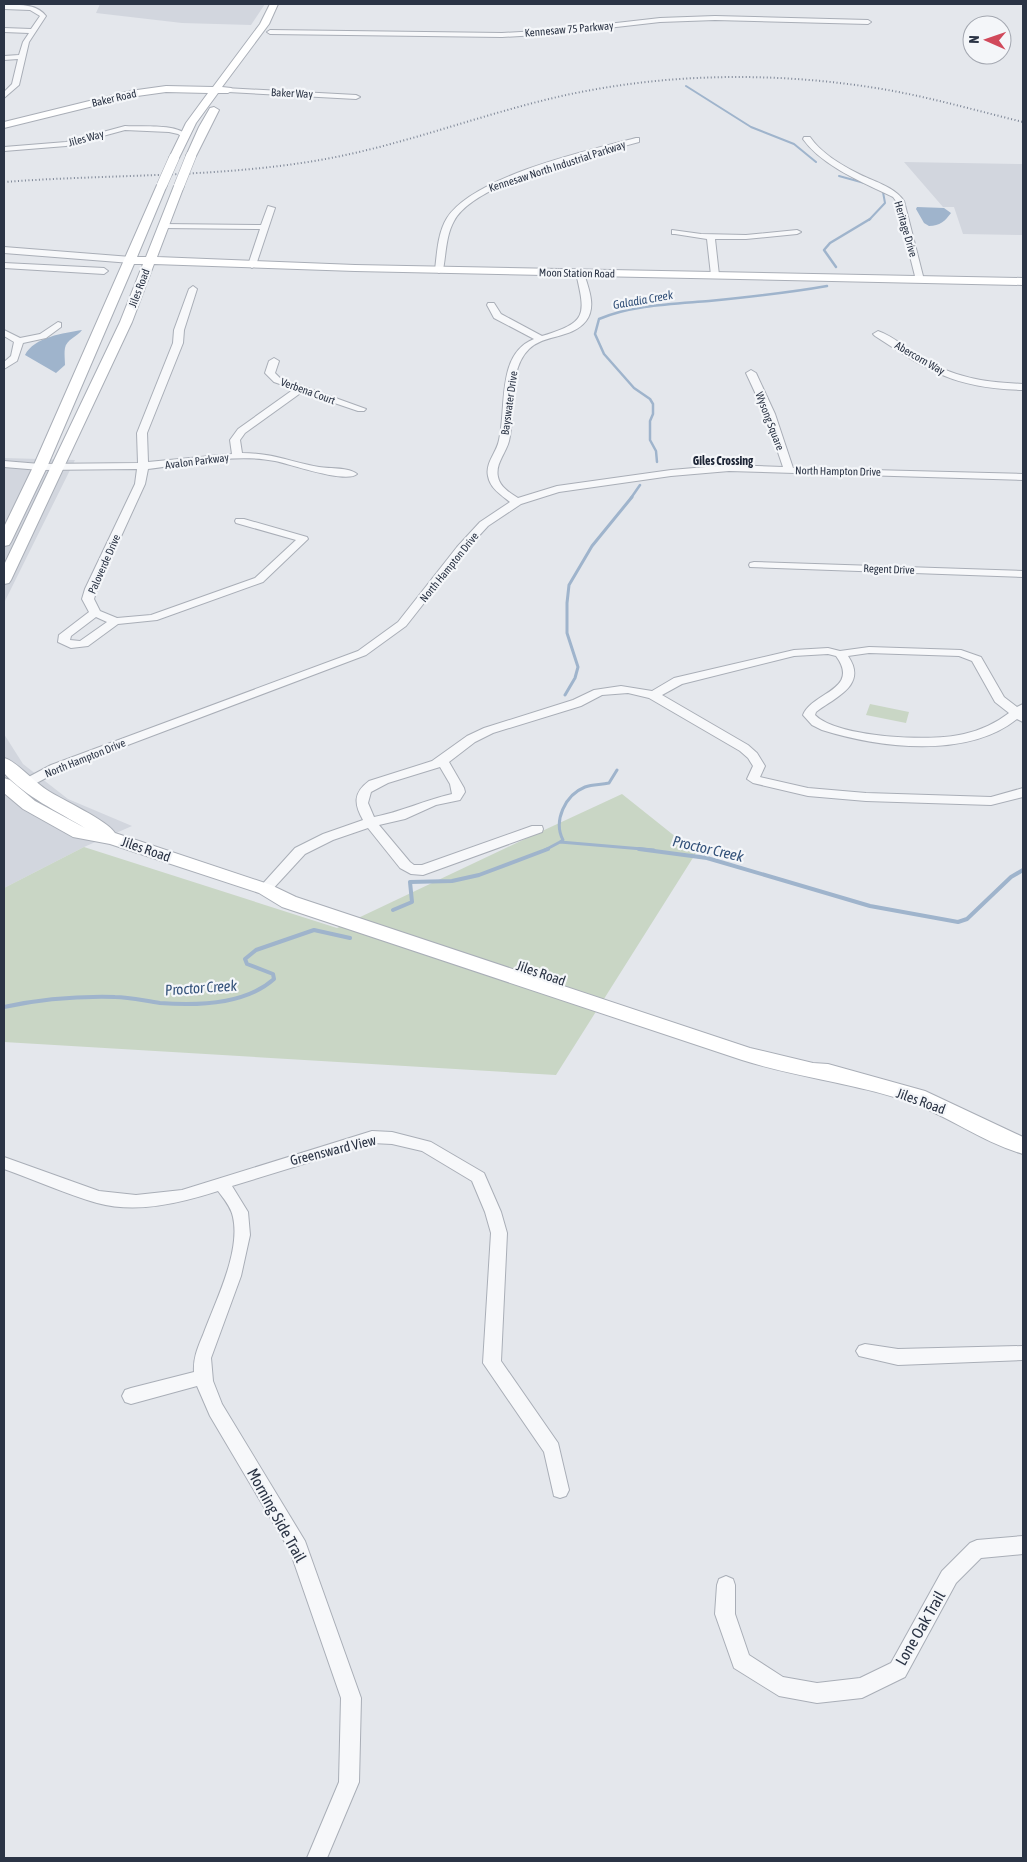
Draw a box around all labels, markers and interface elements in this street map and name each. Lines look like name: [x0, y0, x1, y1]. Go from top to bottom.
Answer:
north arrow: [962, 15, 1012, 65]
street label: Kennesaw 75 Parkway: [524, 19, 614, 39]
text: N: [966, 35, 982, 44]
street label: Baker Way: [271, 86, 314, 100]
street label: Baker Road: [90, 87, 138, 109]
street label: Jiles Way: [67, 127, 106, 149]
street label: Kennesaw North Industrial Parkway: [487, 138, 627, 194]
street label: Heritage Drive: [892, 200, 920, 258]
street label: Moon Station Road: [539, 266, 615, 280]
street label: Jiles Road: [126, 267, 152, 309]
water label: Galadia Creek: [612, 288, 675, 312]
street label: Abercorn Way: [893, 339, 947, 377]
street label: Bayswater Drive: [499, 370, 519, 436]
street label: Verbena Court: [279, 376, 337, 406]
street label: Wysong Square: [753, 390, 787, 452]
street label: Avalon Parkway: [164, 451, 230, 471]
district label: Giles Crossing: [693, 454, 754, 468]
street label: North Hampton Drive: [795, 464, 881, 478]
street label: North Hampton Drive: [417, 530, 481, 604]
street label: Paloverde Drive: [86, 532, 122, 596]
street label: Regent Drive: [863, 562, 915, 576]
street label: North Hampton Drive: [43, 736, 127, 780]
water label: Proctor Creek: [671, 832, 746, 865]
street label: Jiles Road: [119, 833, 173, 865]
street label: Jiles Road: [514, 957, 568, 989]
water label: Proctor Creek: [164, 976, 238, 999]
street label: Jiles Road: [894, 1085, 948, 1117]
street label: Greensward View: [288, 1131, 378, 1168]
street label: Morning Side Trail: [243, 1465, 311, 1566]
street label: Lone Oak Trail: [892, 1587, 949, 1668]

